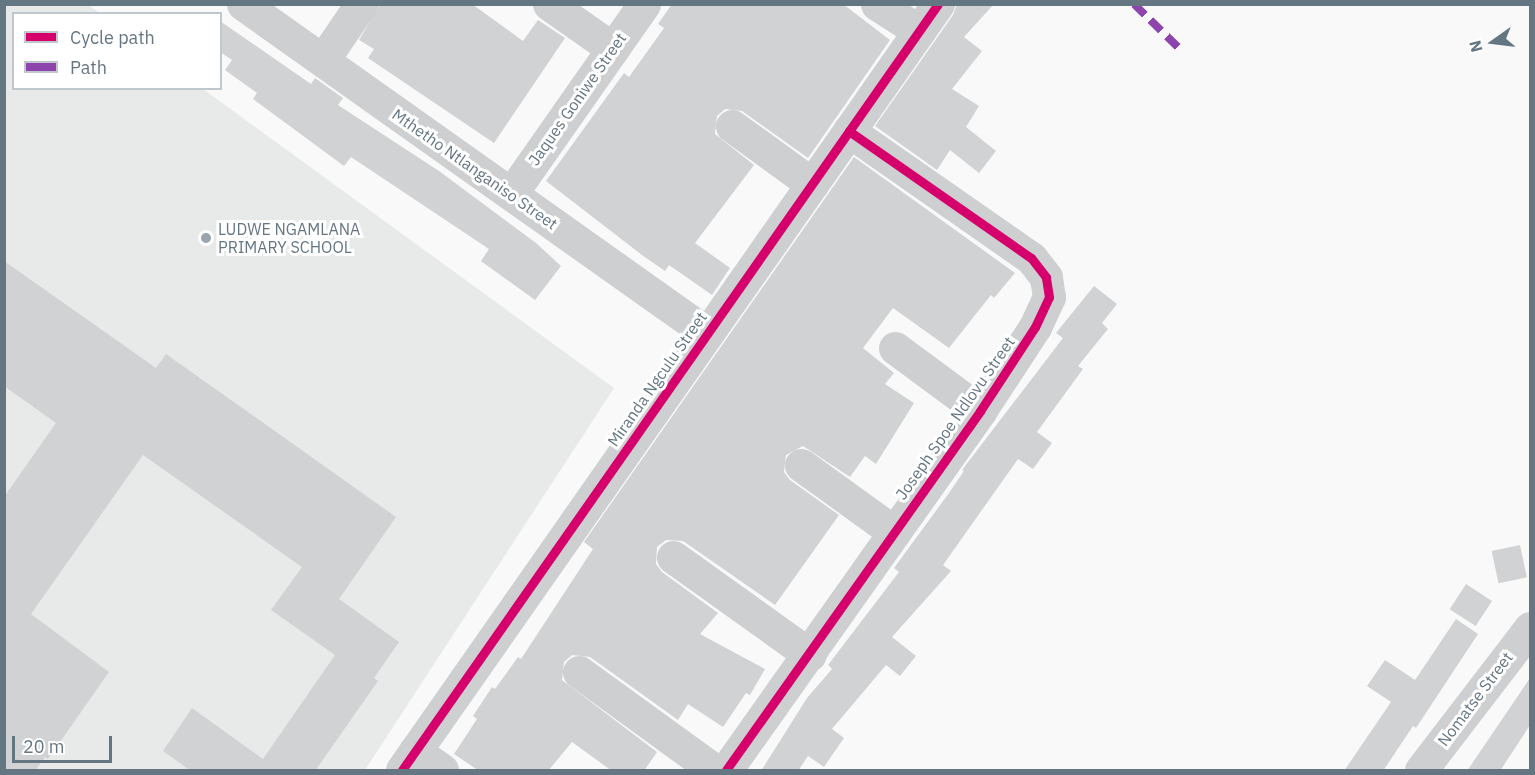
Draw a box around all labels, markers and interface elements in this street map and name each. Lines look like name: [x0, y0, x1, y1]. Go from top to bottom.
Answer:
legend: [12, 12, 222, 90]
north arrow: [1463, 12, 1523, 72]
text: Cycle path: [70, 26, 155, 49]
street label: Jaques Goniwe Street: [524, 29, 630, 169]
text: N: [1464, 38, 1487, 54]
text: Path: [70, 56, 107, 79]
street label: Mthetho Ntlanganiso Street: [389, 105, 561, 233]
place label: LUDWE NGAMLANA PRIMARY SCHOOL: [218, 219, 360, 257]
marker: LUDWE NGAMLANA PRIMARY SCHOOL: [199, 231, 213, 245]
street label: Miranda Ngculu Street: [603, 308, 711, 450]
street label: Joseph Spoe Ndlovu Street: [891, 333, 1019, 503]
street label: Nomatse Street: [1433, 648, 1517, 750]
scale bar: [15, 724, 116, 762]
text: 20 m: [23, 735, 65, 758]

